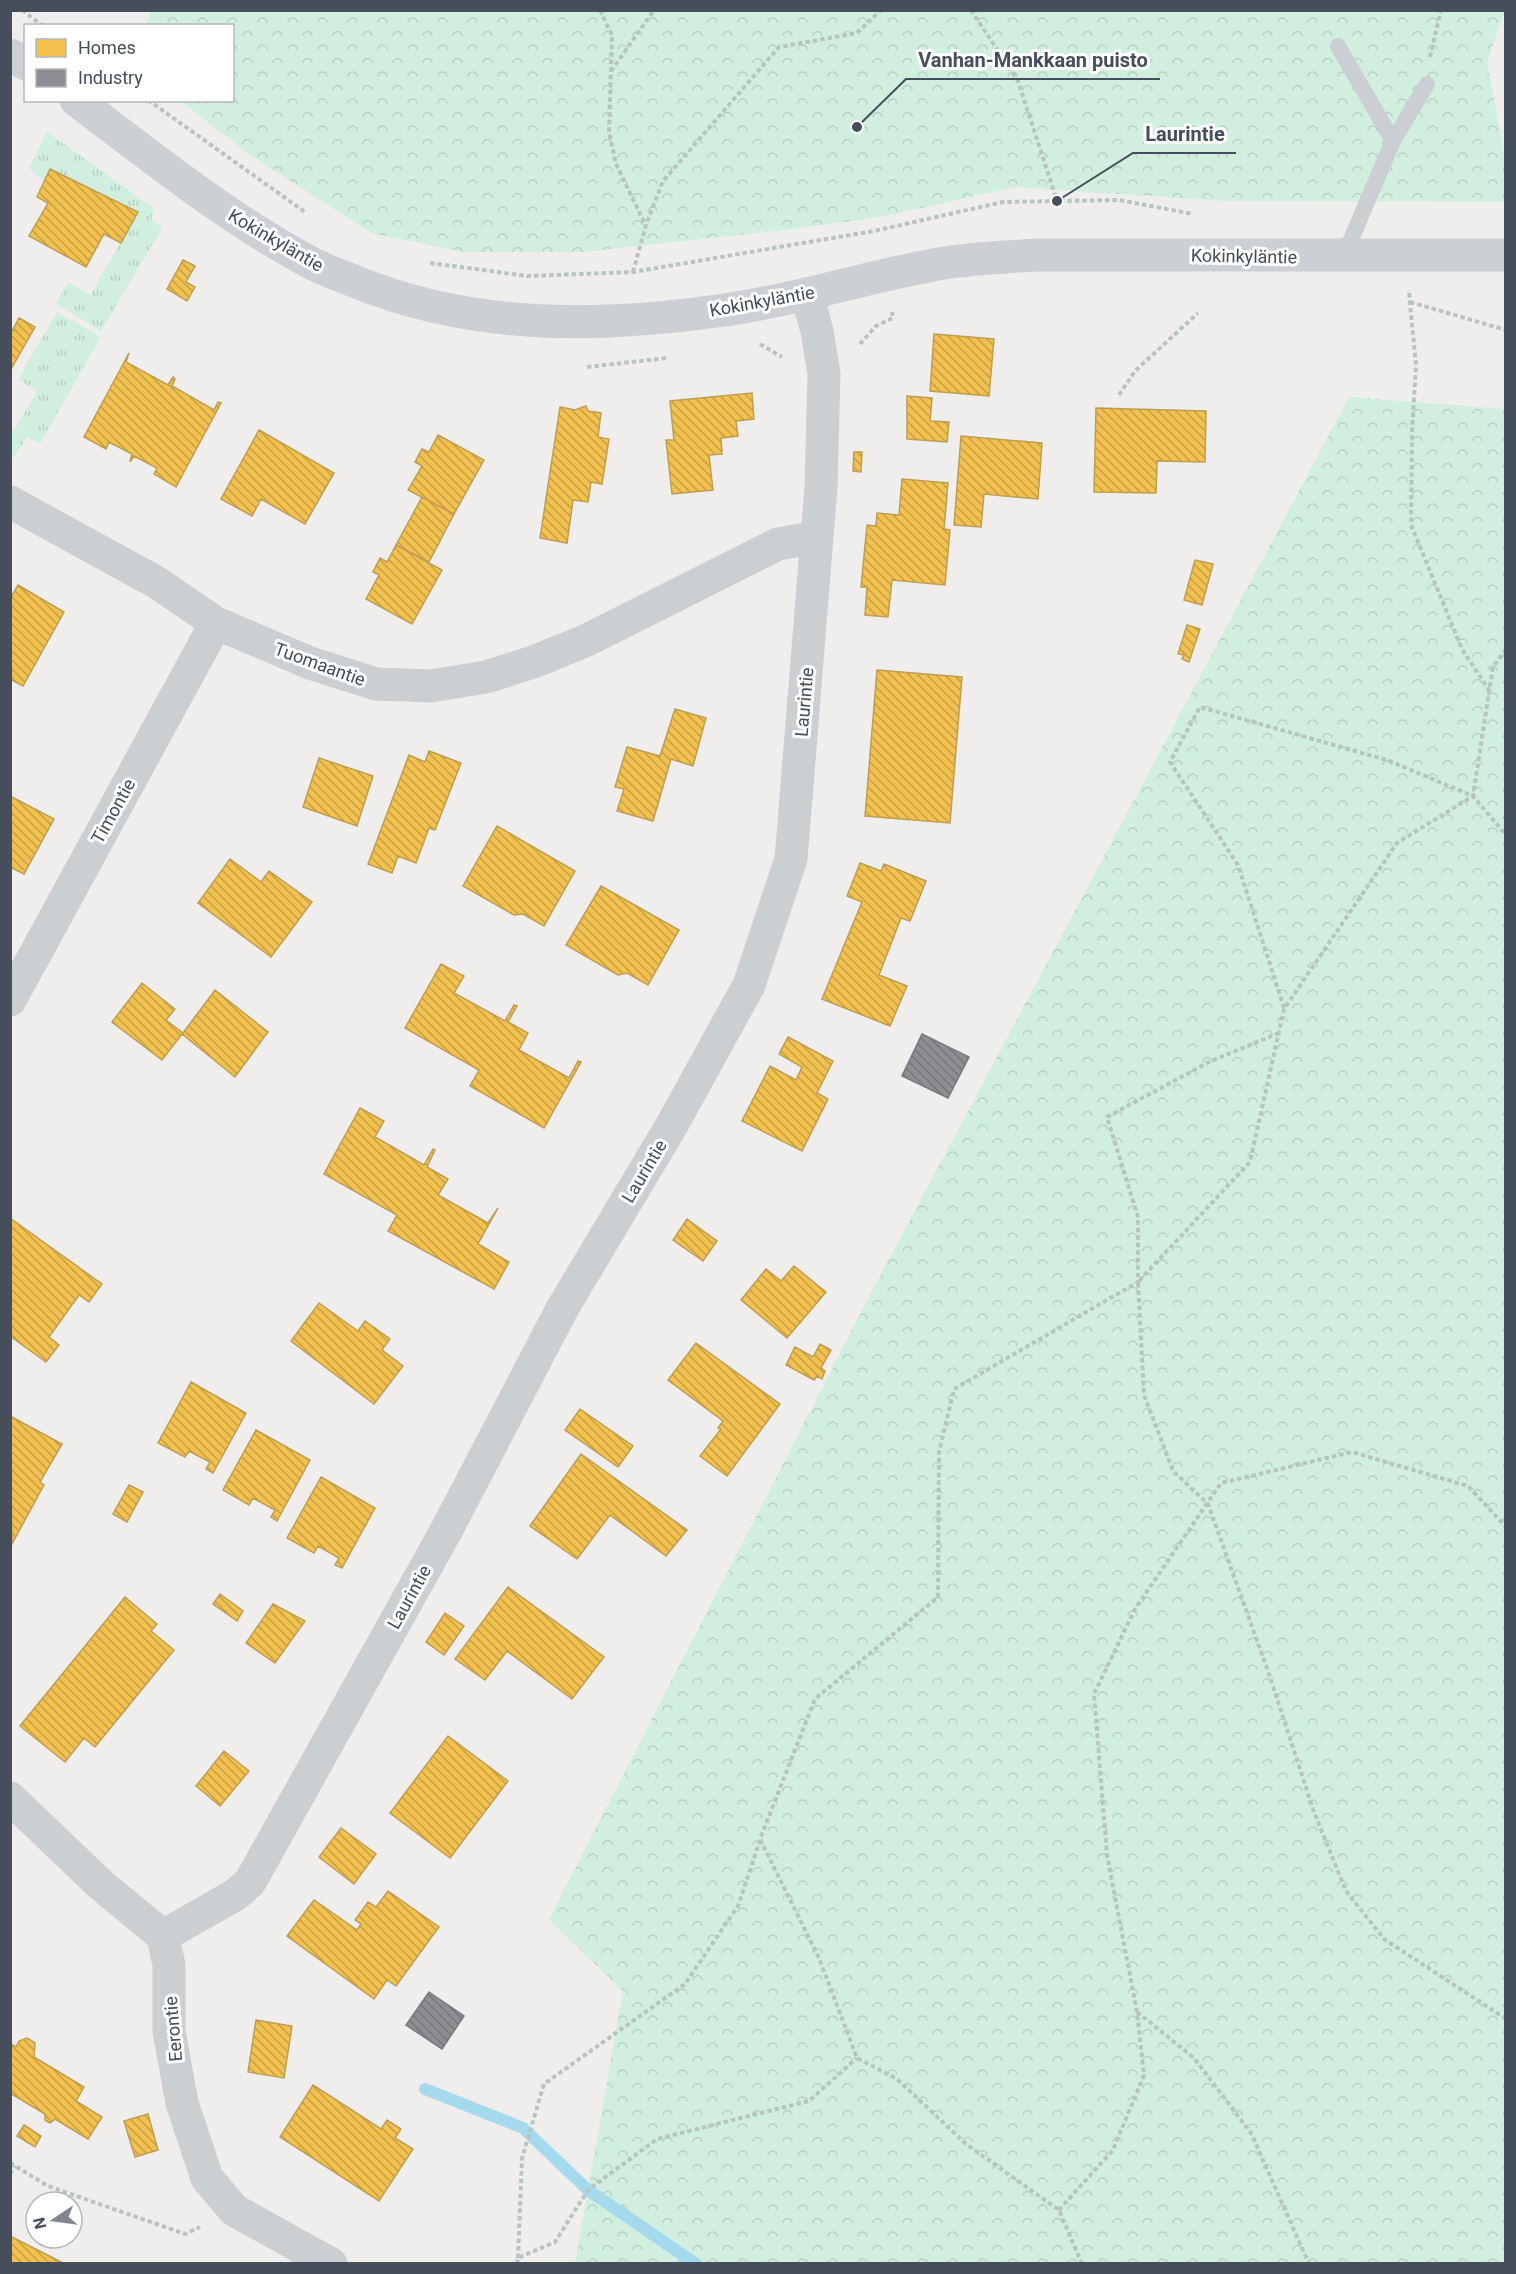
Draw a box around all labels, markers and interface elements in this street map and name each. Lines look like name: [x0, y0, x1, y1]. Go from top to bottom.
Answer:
legend: [24, 24, 234, 102]
text: Homes: [78, 37, 136, 58]
callout: Vanhan-Mankkaan puisto: [906, 41, 1160, 79]
text: Vanhan-Mankkaan puisto: [918, 48, 1148, 72]
text: Industry: [78, 67, 143, 88]
callout: Laurintie: [1133, 115, 1236, 153]
text: Laurintie: [1145, 122, 1225, 146]
street label: Kokinkyläntie: [225, 204, 327, 276]
street label: Kokinkyläntie: [1191, 245, 1297, 267]
street label: Kokinkyläntie: [708, 281, 816, 321]
street label: Tuomaantie: [272, 638, 368, 690]
street label: Laurintie: [791, 666, 817, 738]
street label: Timontie: [87, 775, 139, 847]
street label: Laurintie: [617, 1136, 671, 1206]
street label: Laurintie: [383, 1561, 435, 1633]
street label: Eerontie: [160, 1995, 186, 2063]
north arrow: [24, 2190, 84, 2250]
text: N: [29, 2216, 50, 2231]

